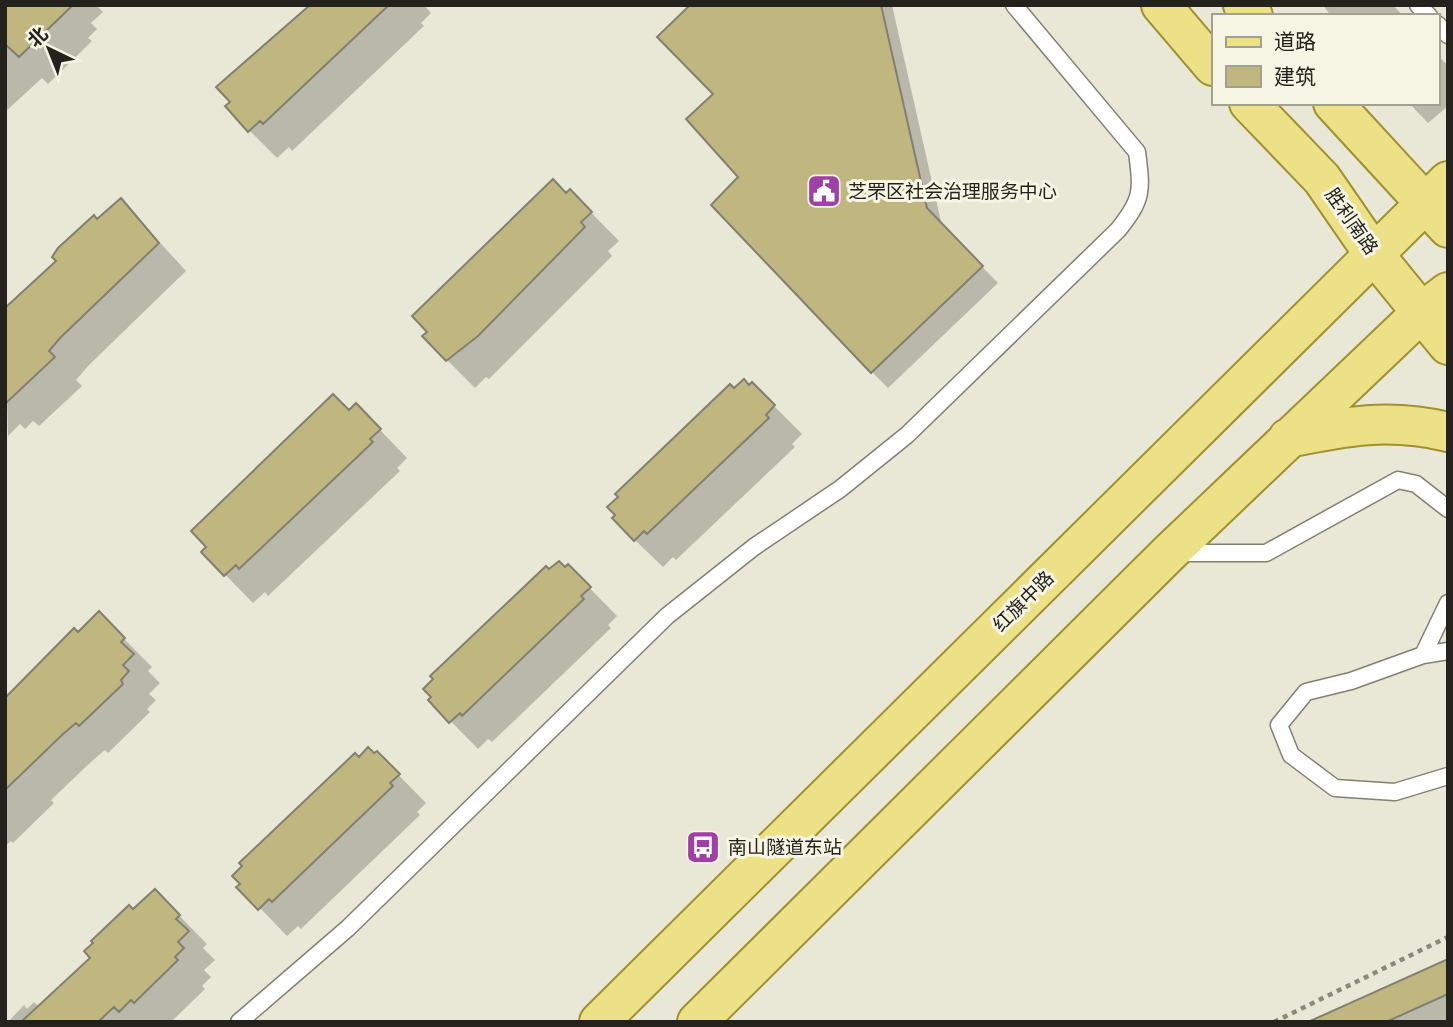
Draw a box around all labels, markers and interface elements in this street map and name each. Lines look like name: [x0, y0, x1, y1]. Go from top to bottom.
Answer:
north arrow: [14, 14, 84, 84]
legend: [1212, 14, 1439, 105]
text: 北: [23, 22, 52, 51]
text: 道路: [1274, 29, 1316, 54]
text: 建筑: [1274, 64, 1316, 89]
public building icon: 芝罘区社会治理服务中心: [805, 172, 843, 210]
place label: 芝罘区社会治理服务中心: [848, 180, 1057, 202]
street label: 胜利南路: [1321, 184, 1383, 258]
street label: 红旗中路: [988, 566, 1058, 636]
bus stop icon: 南山隧道东站: [684, 828, 722, 866]
place label: 南山隧道东站: [728, 836, 842, 858]

